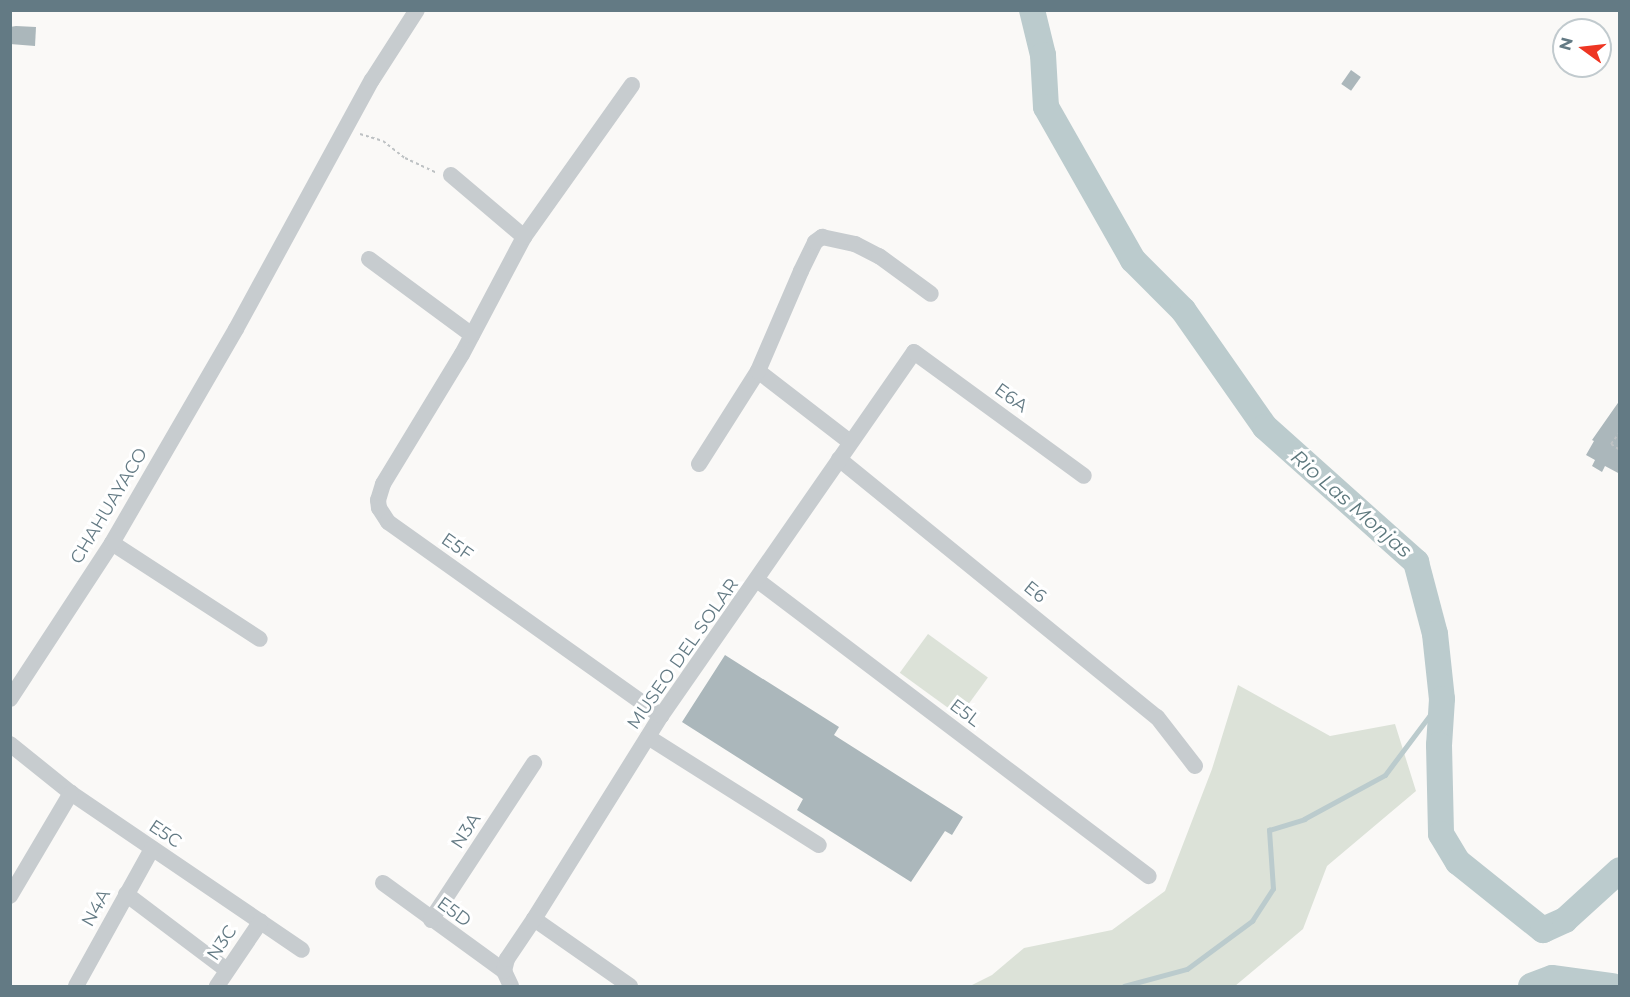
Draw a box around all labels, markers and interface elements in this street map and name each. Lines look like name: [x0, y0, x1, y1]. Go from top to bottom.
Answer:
north arrow: [1552, 18, 1612, 78]
text: N: [1555, 35, 1577, 52]
street label: E6A: [990, 379, 1032, 417]
street label: CHAHUAYACO: [66, 444, 152, 568]
water label: Rio Las Monjas: [1286, 445, 1416, 563]
street label: E5F: [437, 529, 477, 565]
street label: MUSEO DEL SOLAR: [623, 574, 743, 734]
street label: E6: [1019, 576, 1051, 608]
street label: E5L: [945, 695, 985, 731]
street label: N3A: [447, 809, 485, 853]
street label: E5C: [145, 815, 185, 853]
street label: N4A: [77, 886, 115, 930]
street label: E5D: [433, 892, 475, 932]
street label: N3C: [203, 921, 241, 965]

